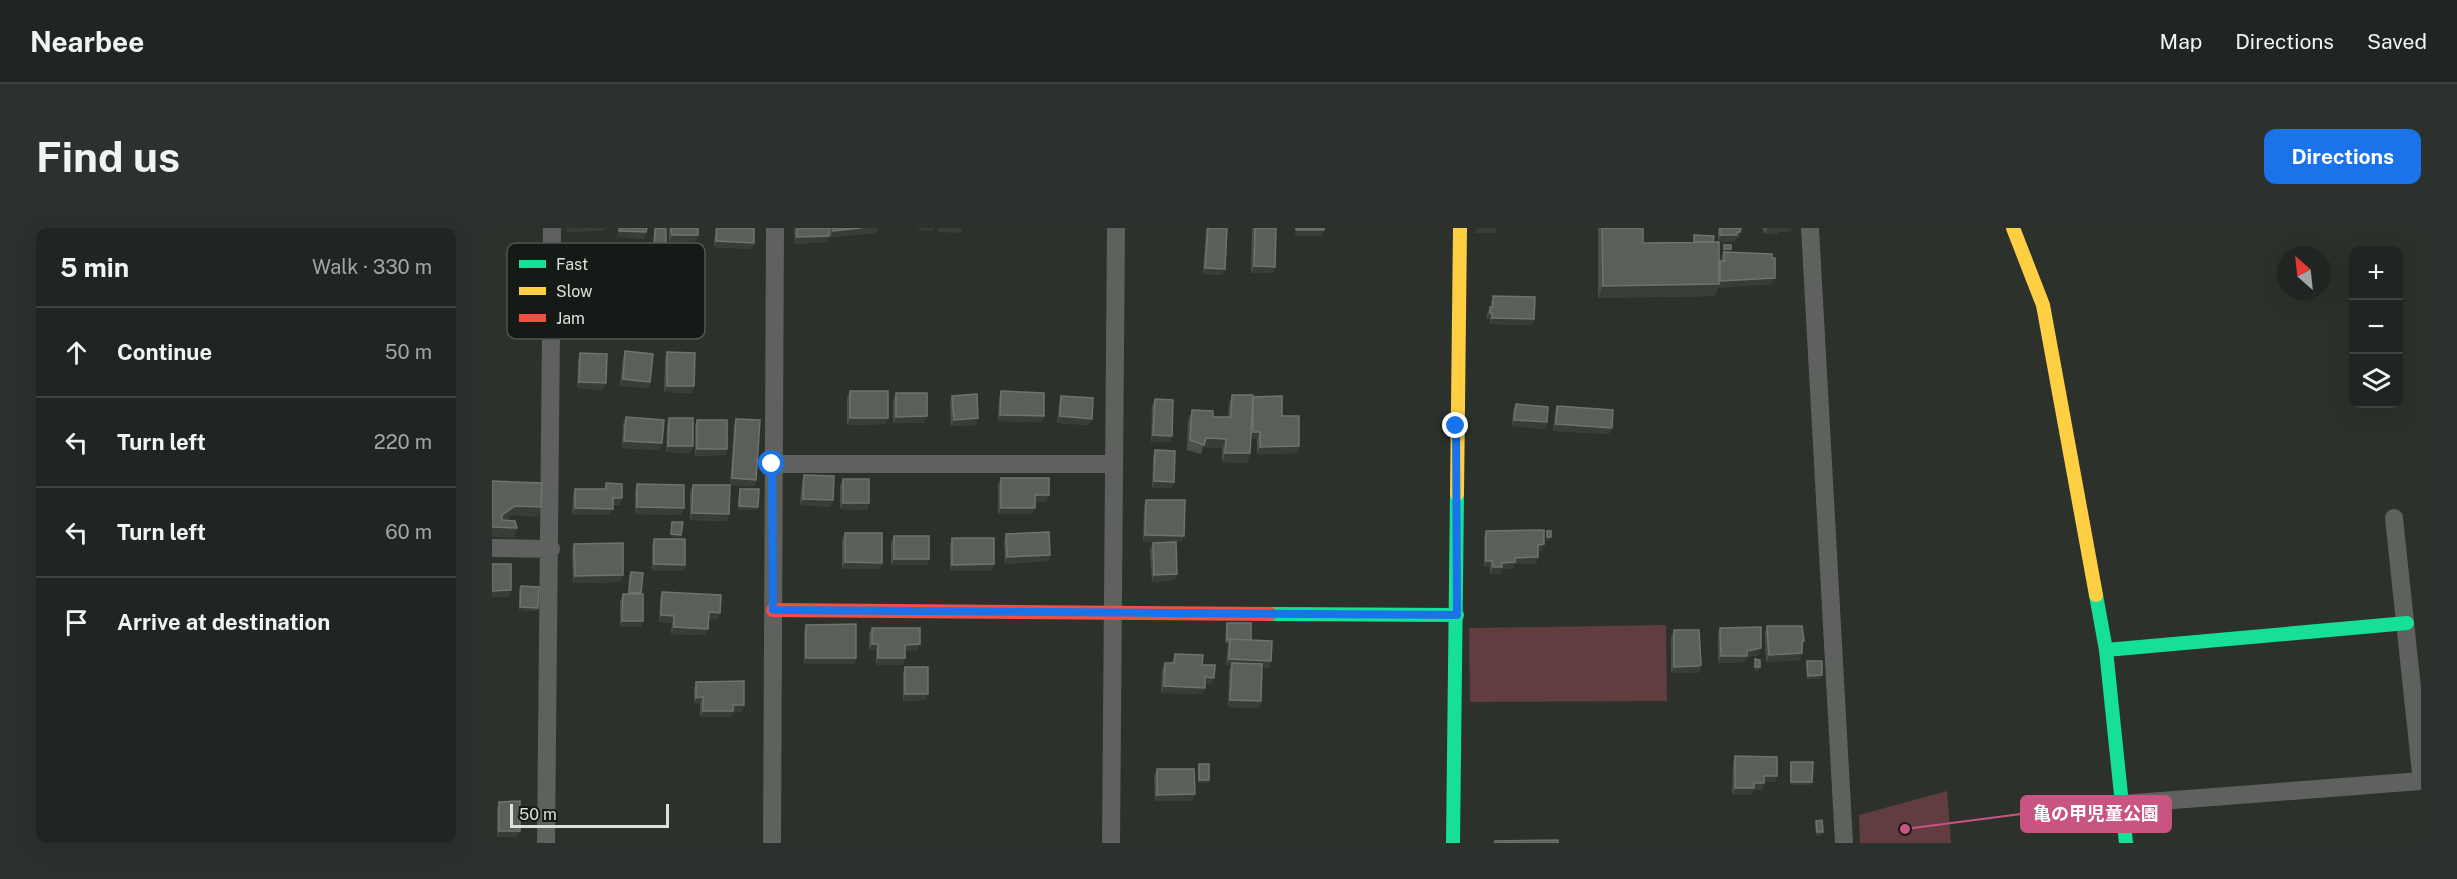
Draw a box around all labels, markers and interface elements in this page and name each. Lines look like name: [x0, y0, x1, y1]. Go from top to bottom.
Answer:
text: Nearbee: [30, 25, 144, 58]
text: Map: [2160, 29, 2202, 54]
text: Directions: [2235, 29, 2334, 54]
text: Saved: [2367, 29, 2427, 54]
button: Directions: [2264, 129, 2421, 184]
text: Find us: [36, 132, 180, 181]
legend: [507, 243, 705, 339]
north arrow: [2277, 246, 2331, 300]
map controls: [2349, 246, 2403, 408]
button: +: [2349, 246, 2403, 300]
text: 5 min: [60, 252, 129, 283]
text: Walk · 330 m: [312, 255, 432, 279]
text: Fast: [556, 255, 588, 274]
text: Slow: [556, 282, 593, 301]
button: −: [2349, 300, 2403, 354]
text: Jam: [556, 309, 585, 328]
icon: ahead: [60, 336, 93, 369]
text: Continue: [117, 339, 212, 365]
text: 50 m: [385, 340, 432, 364]
button: layers: [2349, 354, 2403, 408]
route end: [1442, 412, 1468, 438]
icon: left: [60, 426, 93, 459]
text: Turn left: [117, 429, 206, 455]
text: 220 m: [374, 430, 432, 454]
route start: [758, 450, 784, 476]
icon: left: [60, 516, 93, 549]
text: Turn left: [117, 519, 206, 545]
text: 60 m: [385, 520, 432, 544]
icon: arrive: [60, 606, 93, 639]
text: Arrive at destination: [117, 609, 330, 635]
callout: 亀の甲児童公園: [2021, 796, 2171, 832]
scale bar: [510, 801, 669, 828]
text: 亀の甲児童公園: [2033, 803, 2159, 824]
text: 50 m: [519, 805, 557, 824]

